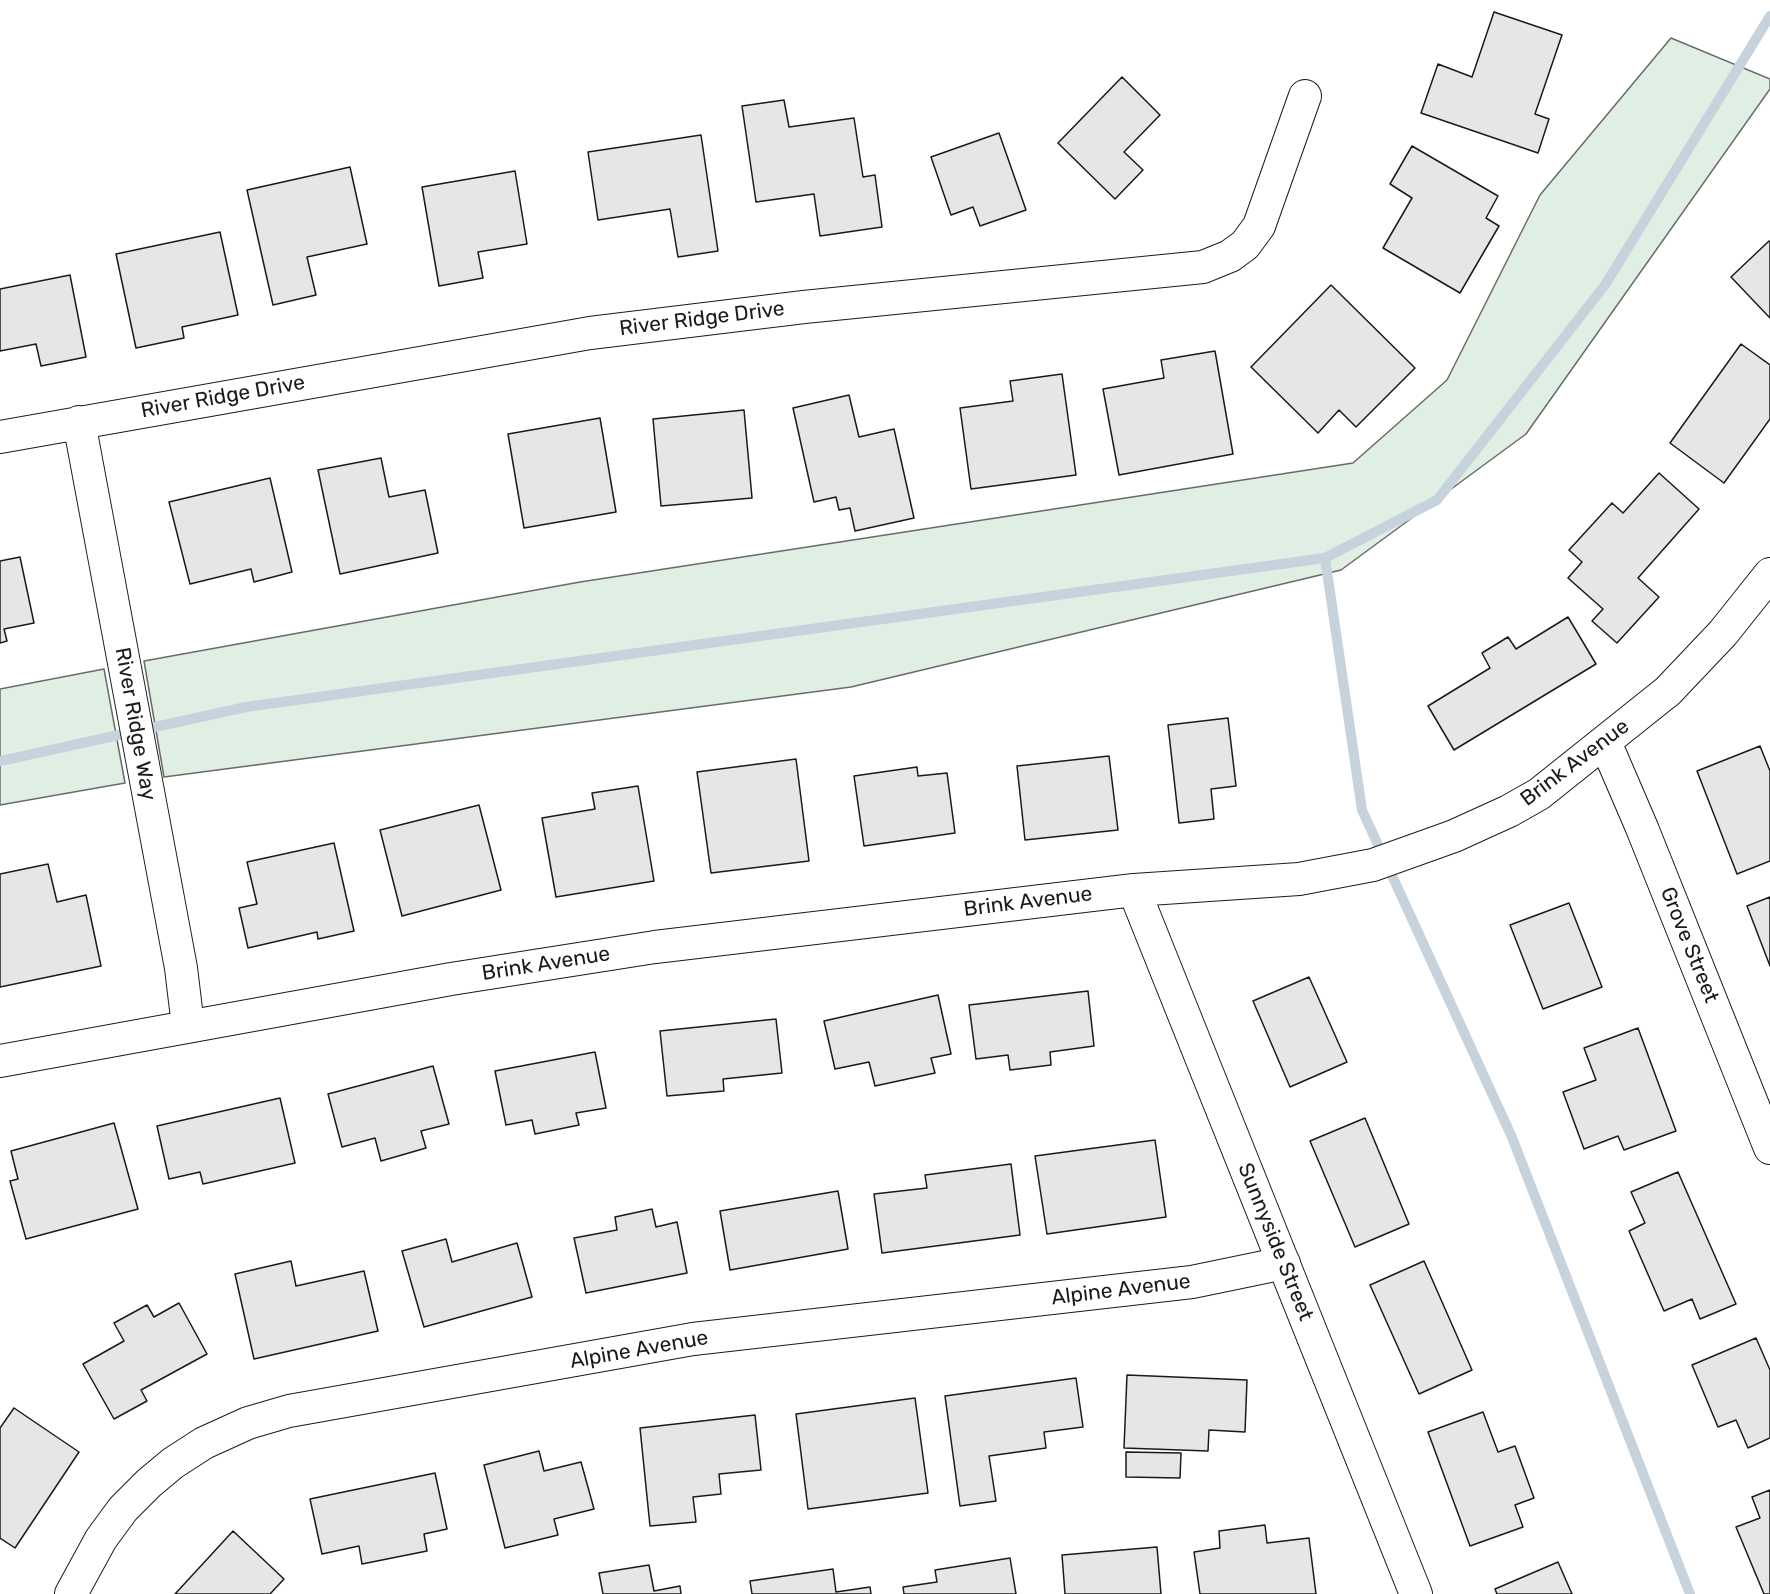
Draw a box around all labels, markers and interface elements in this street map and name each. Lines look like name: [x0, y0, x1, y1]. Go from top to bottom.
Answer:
street label: River Ridge Drive: [618, 296, 786, 342]
street label: River Ridge Drive: [139, 370, 307, 424]
street label: River Ridge Way: [109, 645, 161, 803]
street label: Brink Avenue: [1516, 714, 1634, 812]
street label: Brink Avenue: [962, 882, 1094, 922]
street label: Grove Street: [1654, 883, 1724, 1007]
street label: Brink Avenue: [480, 941, 612, 987]
street label: Sunnyside Street: [1232, 1159, 1318, 1325]
street label: Alpine Avenue: [1050, 1269, 1192, 1311]
street label: Alpine Avenue: [568, 1325, 710, 1375]

